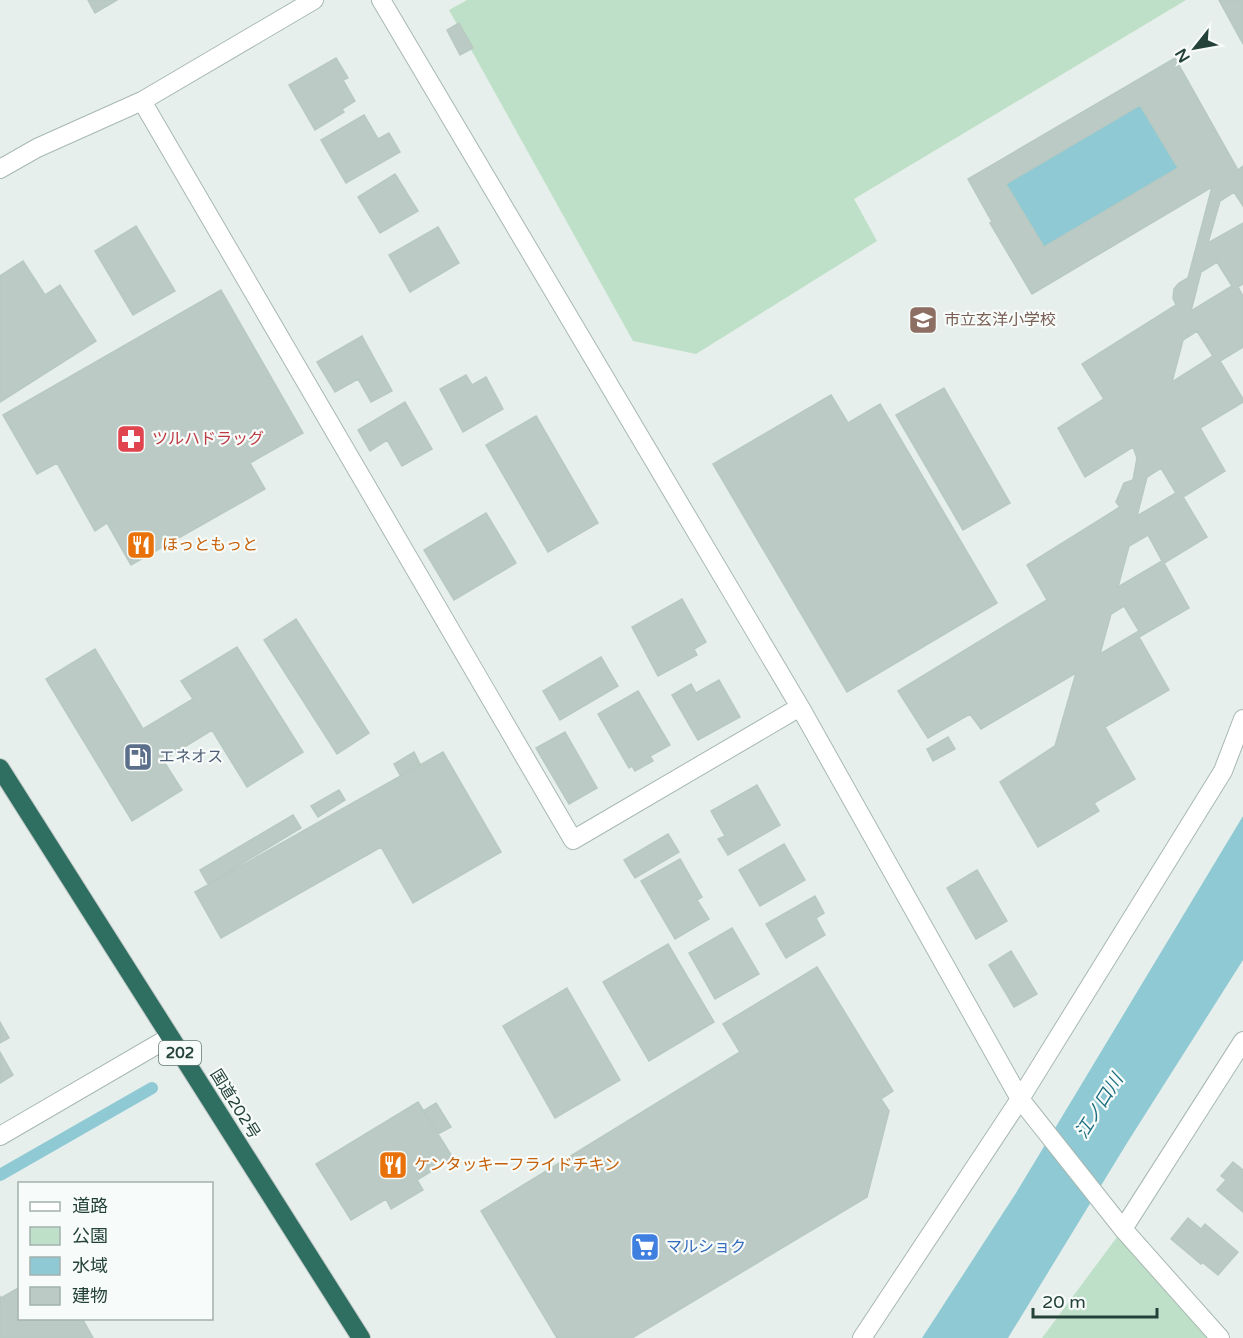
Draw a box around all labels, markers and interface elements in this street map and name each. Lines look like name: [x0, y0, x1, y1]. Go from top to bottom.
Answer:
north arrow: [1165, 18, 1225, 78]
text: N: [1171, 45, 1195, 66]
school or university icon: 市立玄洋小学校: [907, 304, 939, 336]
place label: 市立玄洋小学校: [944, 310, 1056, 330]
pharmacy icon: ツルハドラッグ: [115, 423, 147, 455]
place label: ツルハドラッグ: [152, 429, 264, 449]
restaurant icon: ほっともっと: [125, 529, 157, 561]
place label: ほっともっと: [162, 535, 258, 555]
fuel station icon: エネオス: [122, 741, 154, 773]
place label: エネオス: [159, 747, 223, 767]
road number: 202: [159, 1041, 201, 1065]
street label: 国道202号: [206, 1066, 264, 1142]
water label: 江ノ口川: [1071, 1068, 1128, 1142]
restaurant icon: ケンタッキーフライドチキン: [377, 1149, 409, 1181]
place label: ケンタッキーフライドチキン: [414, 1155, 620, 1175]
legend: [18, 1182, 213, 1320]
text: 道路: [72, 1195, 108, 1217]
text: 公園: [72, 1225, 108, 1247]
supermarket icon: マルショク: [629, 1231, 661, 1263]
place label: マルショク: [666, 1237, 746, 1257]
text: 水域: [72, 1255, 108, 1277]
scale bar: [1033, 1281, 1158, 1319]
text: 建物: [72, 1285, 108, 1307]
text: 20 m: [1042, 1291, 1086, 1313]

